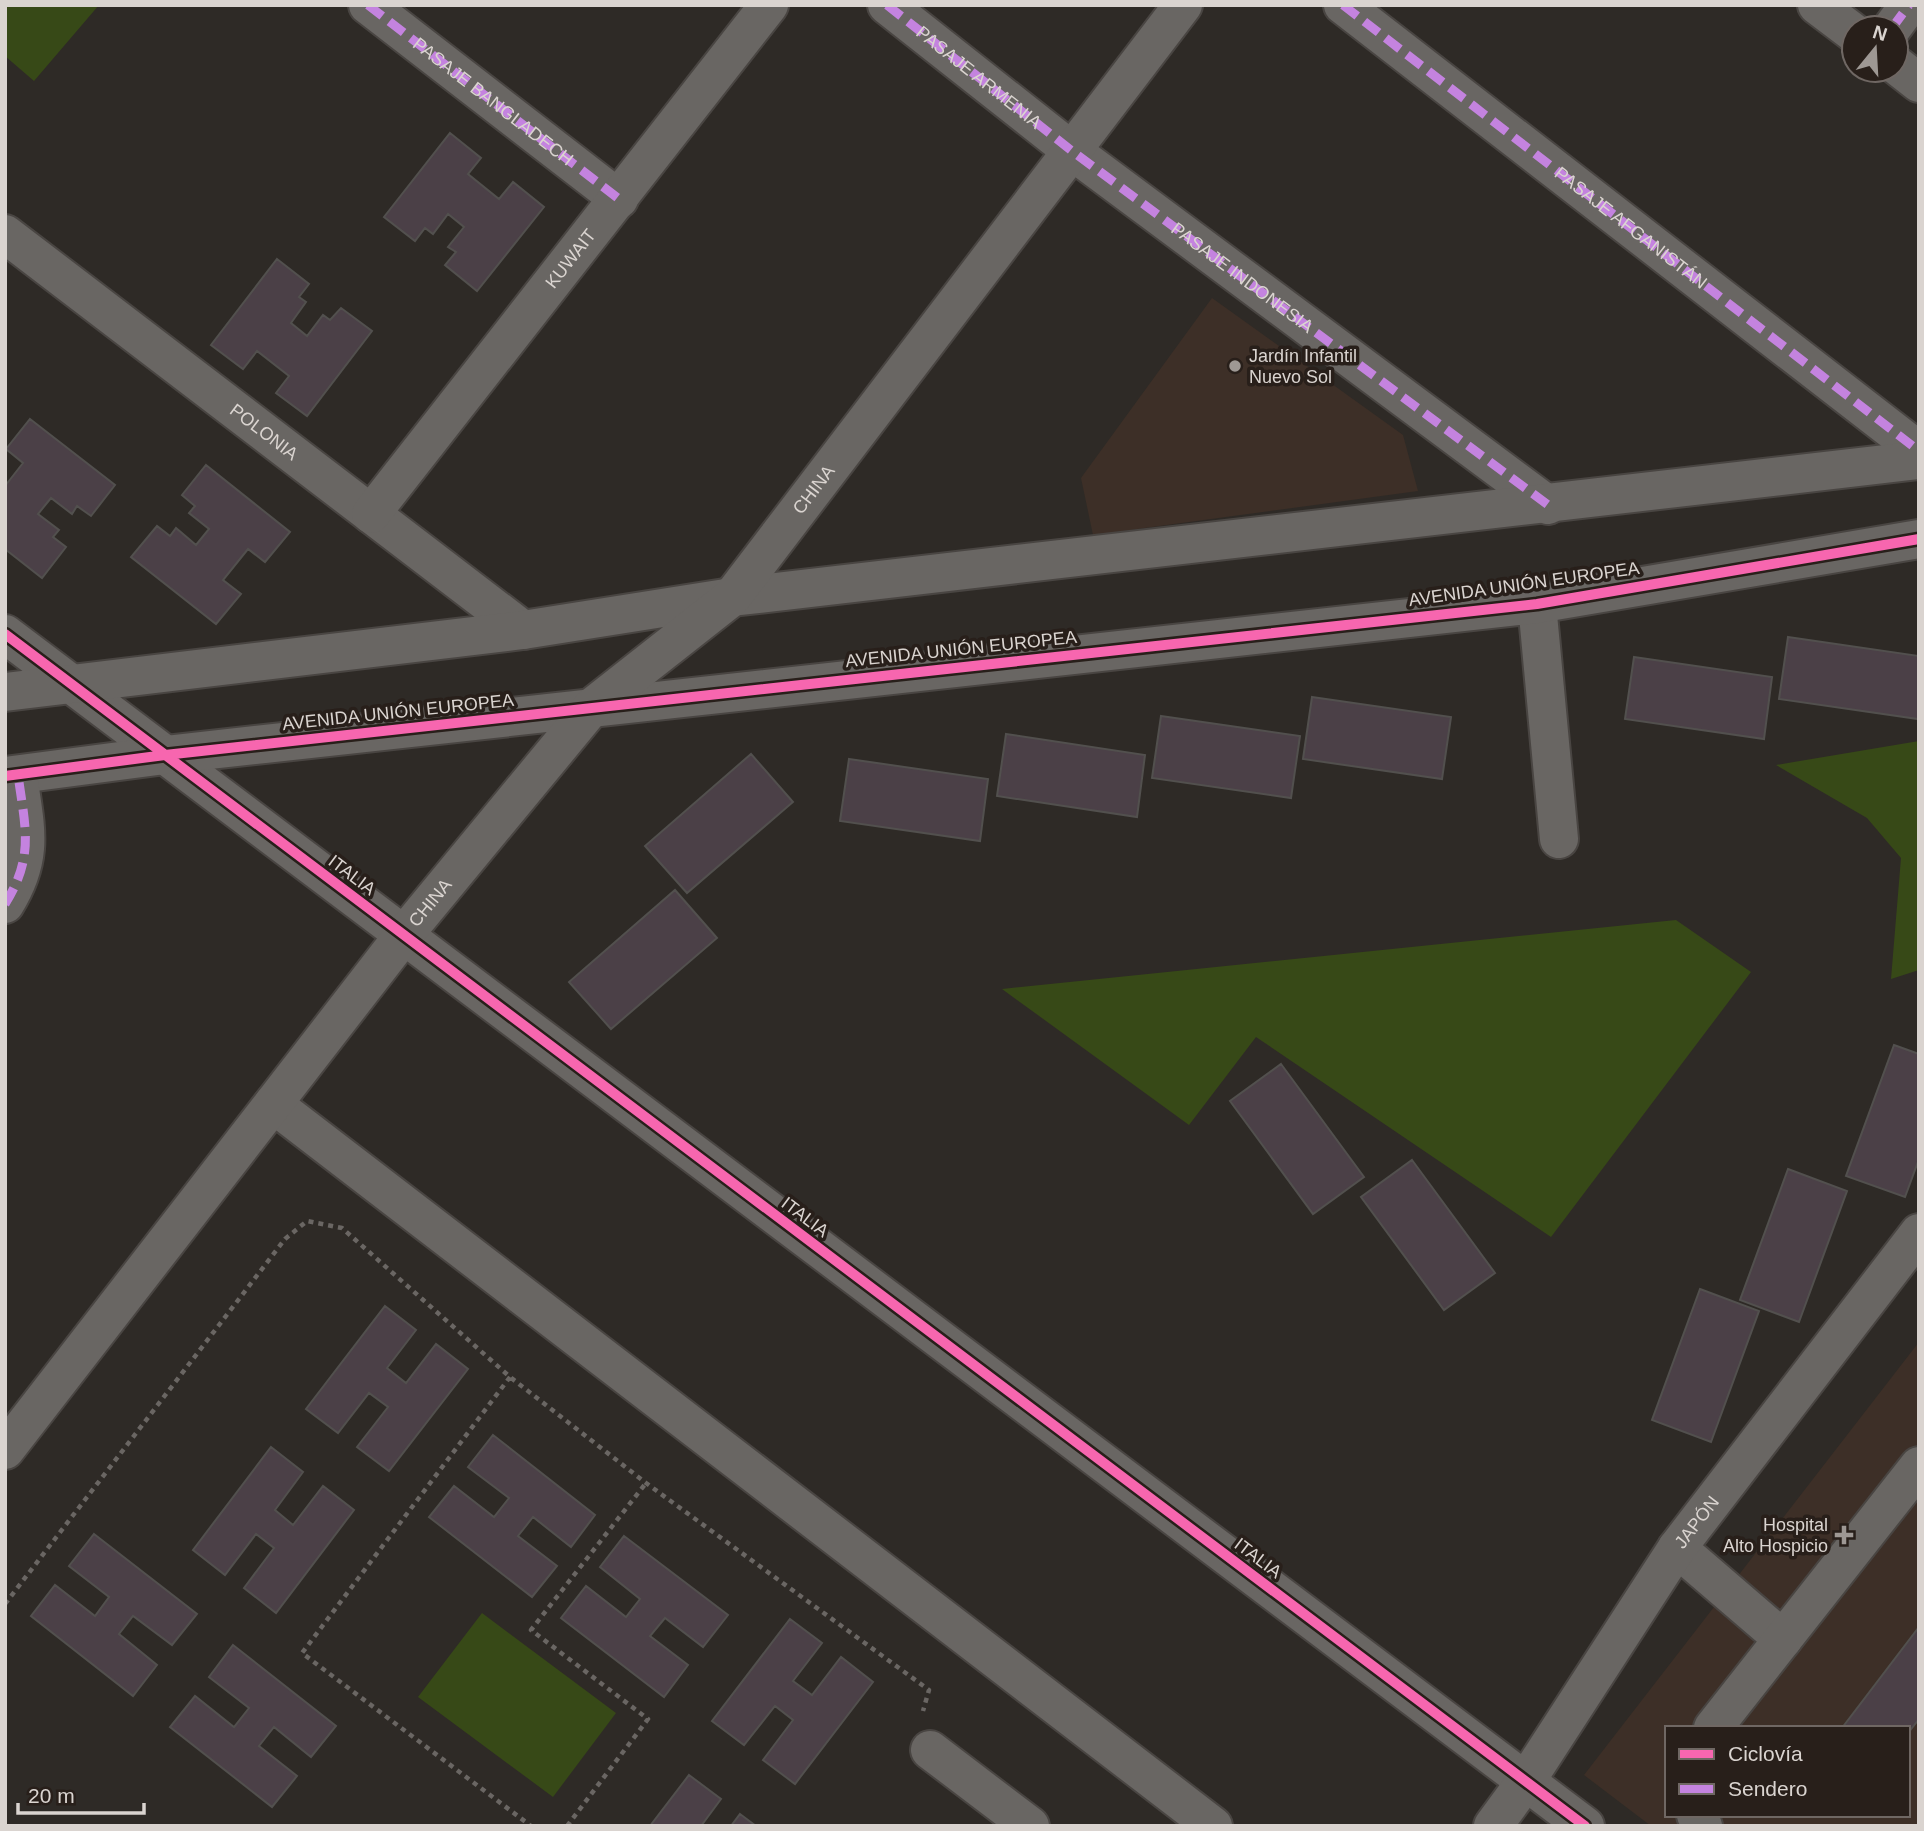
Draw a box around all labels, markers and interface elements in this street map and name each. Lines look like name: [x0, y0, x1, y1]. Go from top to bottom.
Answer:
north arrow: [1840, 14, 1910, 84]
text: N: [1870, 21, 1890, 45]
street label: PASAJE ARMENIA: [912, 22, 1045, 133]
street label: PASAJE BANGLADECH: [409, 34, 577, 170]
street label: PASAJE AFGANISTÁN: [1551, 163, 1711, 293]
street label: PASAJE INDONESIA: [1167, 218, 1317, 337]
street label: KUWAIT: [541, 225, 600, 292]
place label: Jardín Infantil Nuevo Sol: [1249, 346, 1357, 387]
marker: Jardín Infantil Nuevo Sol: [1227, 358, 1243, 374]
street label: POLONIA: [226, 400, 302, 464]
street label: CHINA: [789, 461, 839, 518]
street label: AVENIDA UNIÓN EUROPEA: [1407, 557, 1641, 610]
street label: AVENIDA UNIÓN EUROPEA: [844, 626, 1078, 671]
street label: AVENIDA UNIÓN EUROPEA: [281, 689, 515, 734]
street label: ITALIA: [325, 851, 379, 899]
street label: CHINA: [405, 875, 456, 931]
street label: ITALIA: [778, 1193, 832, 1241]
street label: JAPÓN: [1671, 1492, 1723, 1552]
place label: Hospital Alto Hospicio: [1723, 1515, 1828, 1556]
marker: Hospital Alto Hospicio: [1834, 1525, 1854, 1545]
street label: ITALIA: [1231, 1534, 1285, 1582]
legend: [1665, 1726, 1910, 1817]
text: Ciclovía: [1728, 1742, 1803, 1765]
scale bar: [18, 1772, 144, 1816]
text: Sendero: [1728, 1777, 1807, 1800]
text: 20 m: [28, 1784, 75, 1807]

